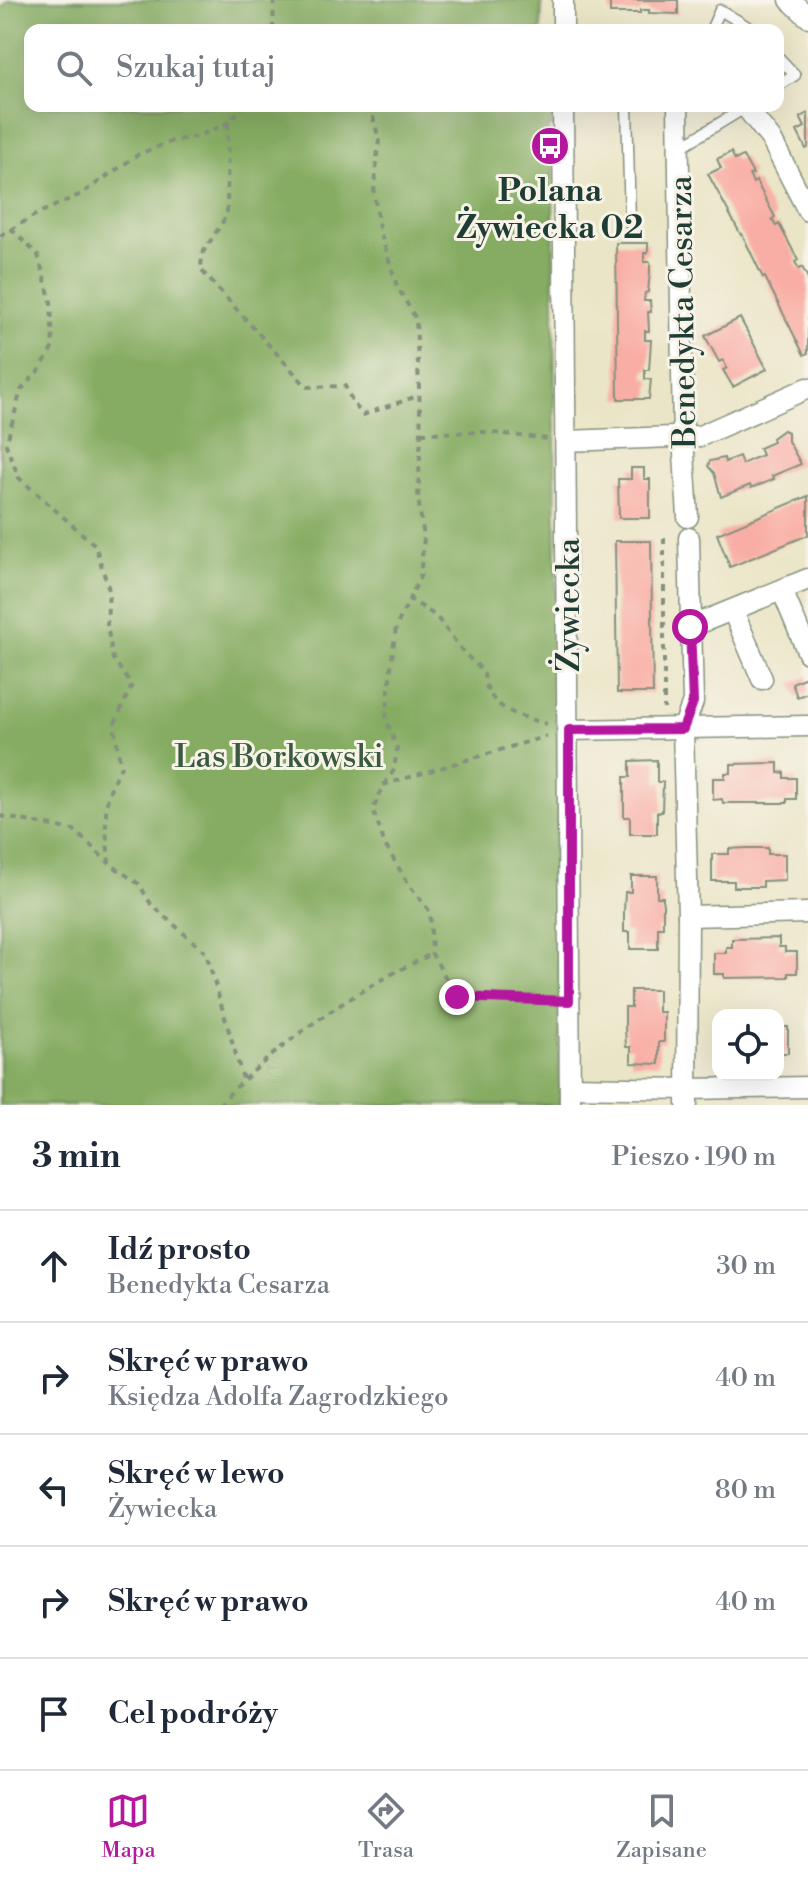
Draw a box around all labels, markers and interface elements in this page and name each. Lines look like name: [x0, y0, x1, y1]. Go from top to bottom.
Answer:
search box: [24, 24, 784, 112]
icon: search: [52, 46, 96, 90]
text: Szukaj tutaj: [116, 49, 276, 87]
bus stop icon: Polana Żywiecka 02: [529, 125, 571, 167]
place label: Polana Żywiecka 02: [457, 171, 643, 248]
street label: Benedykta Cesarza: [661, 174, 705, 450]
street label: Żywiecka: [548, 537, 589, 672]
route start: [672, 609, 708, 645]
park label: Las Borkowski: [174, 737, 384, 777]
route end: [439, 979, 475, 1015]
map controls: [712, 1009, 784, 1081]
button: locate: [712, 1009, 784, 1081]
text: 3 min: [32, 1136, 121, 1178]
text: Pieszo · 190 m: [612, 1141, 776, 1173]
text: Idź prosto: [108, 1231, 251, 1269]
icon: ahead: [32, 1244, 76, 1288]
text: 30 m: [716, 1250, 776, 1282]
text: Benedykta Cesarza: [108, 1269, 330, 1301]
text: Skręć w prawo: [108, 1343, 309, 1381]
icon: right: [32, 1356, 76, 1400]
text: 40 m: [715, 1362, 776, 1394]
text: Księdza Adolfa Zagrodzkiego: [108, 1381, 449, 1413]
text: Skręć w lewo: [108, 1455, 285, 1493]
icon: left: [32, 1468, 76, 1512]
text: 80 m: [715, 1474, 776, 1506]
text: Żywiecka: [108, 1493, 217, 1525]
icon: right: [32, 1580, 76, 1624]
text: Skręć w prawo: [108, 1583, 309, 1621]
text: 40 m: [715, 1586, 776, 1618]
icon: arrive: [32, 1692, 76, 1736]
text: Cel podróży: [108, 1695, 278, 1733]
tab: Mapa: [101, 1789, 156, 1864]
tab: Trasa: [358, 1789, 414, 1864]
tab: Zapisane: [616, 1789, 707, 1864]

